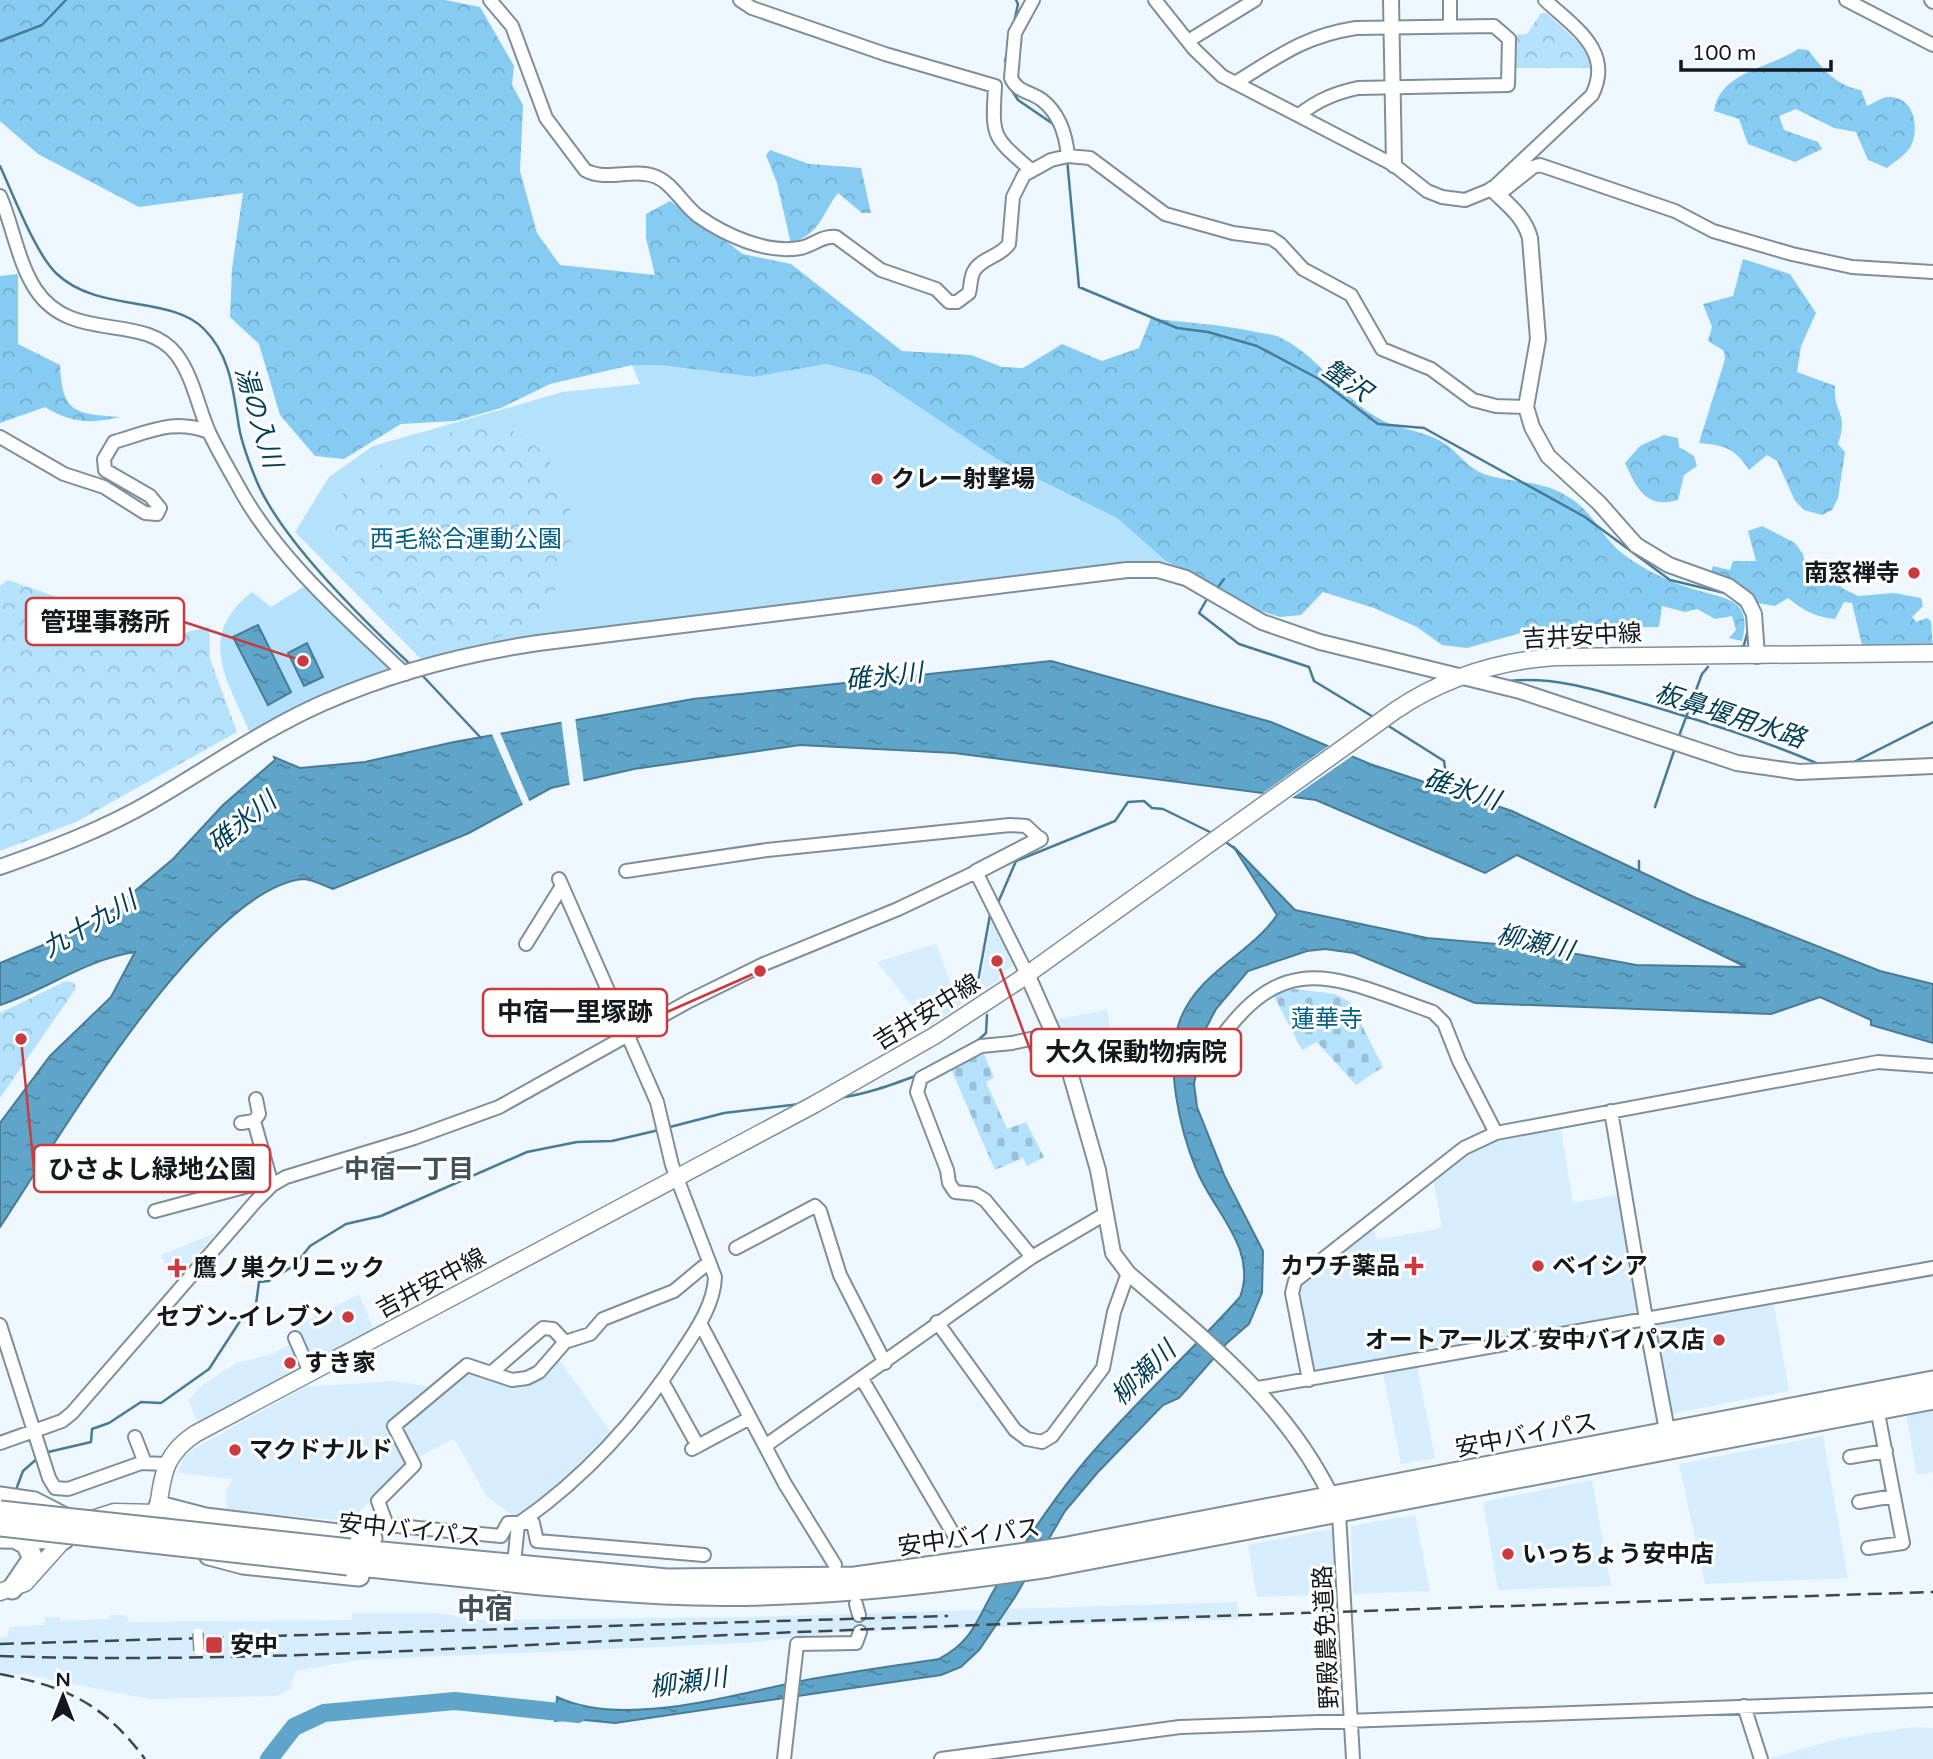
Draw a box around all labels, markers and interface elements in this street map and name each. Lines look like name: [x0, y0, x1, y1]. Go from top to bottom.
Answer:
scale bar: [1681, 28, 1832, 72]
text: 100 m: [1692, 41, 1756, 66]
water label: 蟹沢: [1317, 353, 1379, 410]
water label: 湯の入川: [228, 363, 289, 474]
place label: クレー射撃場: [891, 465, 1035, 494]
marker: クレー射撃場: [869, 471, 885, 487]
park label: 西毛総合運動公園: [370, 525, 562, 554]
place label: 南窓禅寺: [1804, 559, 1900, 588]
marker: 南窓禅寺: [1906, 565, 1922, 581]
callout: 管理事務所: [26, 598, 184, 645]
text: 管理事務所: [40, 607, 170, 638]
street label: 吉井安中線: [1521, 619, 1643, 654]
water label: 碓氷川: [844, 657, 927, 696]
water label: 板鼻堰用水路: [1651, 677, 1811, 755]
water label: 碓氷川: [1420, 763, 1507, 817]
water label: 碓氷川: [202, 784, 285, 859]
water label: 九十九川: [36, 884, 145, 964]
water label: 柳瀬川: [1493, 919, 1579, 967]
street label: 吉井安中線: [869, 968, 986, 1057]
callout: 中宿一里塚跡: [483, 989, 667, 1036]
text: 中宿一里塚跡: [497, 997, 653, 1028]
park label: 蓮華寺: [1291, 1005, 1363, 1034]
callout: 大久保動物病院: [1031, 1029, 1241, 1076]
text: 大久保動物病院: [1045, 1037, 1227, 1068]
callout: ひさよし緑地公園: [34, 1145, 270, 1192]
text: ひさよし緑地公園: [48, 1154, 256, 1185]
district label: 中宿一丁目: [344, 1154, 474, 1185]
street label: 吉井安中線: [371, 1242, 491, 1324]
place label: カワチ薬品: [1280, 1252, 1400, 1281]
place label: ベイシア: [1552, 1252, 1648, 1281]
place label: 鷹ノ巣クリニック: [193, 1254, 385, 1283]
marker: 鷹ノ巣クリニック: [167, 1258, 187, 1278]
marker: カワチ薬品: [1406, 1258, 1422, 1274]
marker: ベイシア: [1530, 1258, 1546, 1274]
place label: セブン-イレブン: [156, 1303, 334, 1332]
marker: セブン-イレブン: [340, 1309, 356, 1325]
place label: オートアールズ 安中バイパス店: [1365, 1326, 1705, 1355]
marker: オートアールズ 安中バイパス店: [1711, 1332, 1727, 1348]
water label: 柳瀬川: [1105, 1333, 1184, 1412]
place label: すき家: [304, 1349, 376, 1378]
marker: すき家: [282, 1355, 298, 1371]
street label: 安中バイパス: [1453, 1408, 1599, 1463]
place label: マクドナルド: [249, 1436, 393, 1465]
marker: マクドナルド: [227, 1442, 243, 1458]
street label: 安中バイパス: [337, 1509, 483, 1552]
street label: 安中バイパス: [896, 1513, 1042, 1562]
place label: いっちょう安中店: [1522, 1540, 1714, 1569]
marker: いっちょう安中店: [1500, 1546, 1516, 1562]
street label: 野殿農免道路: [1308, 1564, 1345, 1710]
district label: 中宿: [457, 1592, 513, 1626]
place label: 安中: [230, 1631, 278, 1660]
marker: 安中: [204, 1635, 224, 1655]
north arrow: [28, 1661, 98, 1731]
water label: 柳瀬川: [647, 1661, 732, 1703]
text: N: [55, 1669, 71, 1691]

